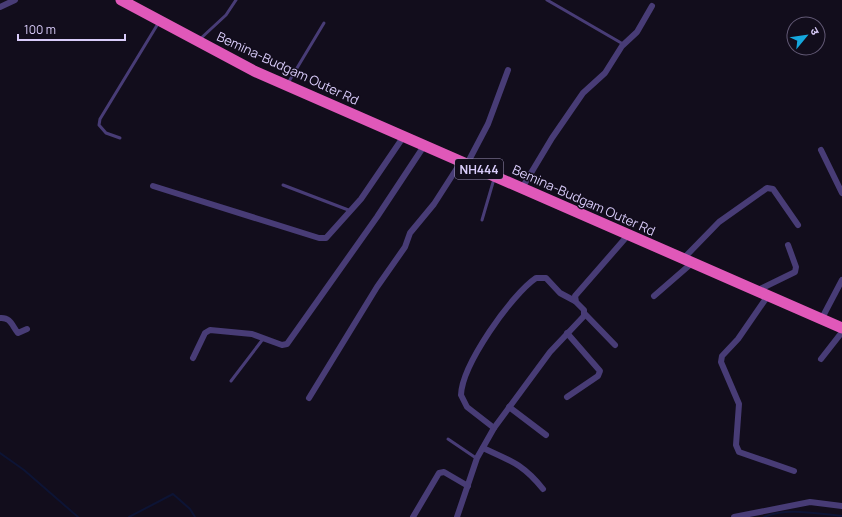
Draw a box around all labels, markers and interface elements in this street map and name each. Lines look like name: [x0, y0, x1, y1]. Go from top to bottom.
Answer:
scale bar: [18, 16, 125, 42]
north arrow: [786, 16, 826, 56]
text: 100 m: [24, 21, 56, 38]
text: उ: [807, 24, 824, 38]
street label: Bemina-Budgam Outer Rd: [214, 27, 362, 109]
road number: NH444: [455, 159, 503, 179]
street label: Bemina-Budgam Outer Rd: [510, 160, 658, 240]

